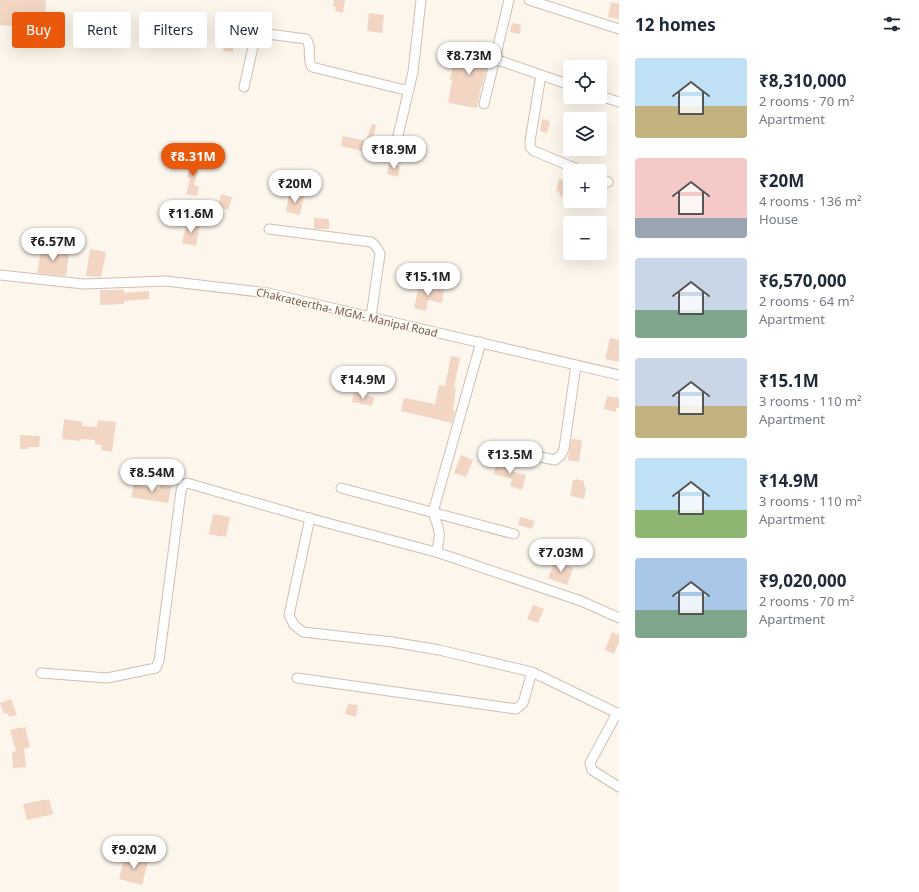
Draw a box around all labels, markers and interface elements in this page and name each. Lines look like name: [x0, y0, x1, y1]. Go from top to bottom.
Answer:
chip: Buy: [12, 12, 65, 48]
chip: Rent: [73, 12, 131, 48]
chip: Filters: [139, 12, 207, 48]
chip: New: [215, 12, 272, 48]
text: 12 homes: [635, 13, 716, 36]
icon: filters: [881, 13, 903, 35]
pin: ₹8.73M: [436, 42, 502, 76]
text: ₹8.73M: [446, 46, 492, 64]
map controls: [563, 60, 607, 260]
button: locate: [563, 60, 607, 104]
text: ₹8,310,000: [759, 69, 846, 92]
icon: home: [667, 74, 715, 122]
text: 2 rooms · 70 m²: [759, 92, 854, 110]
text: Apartment: [759, 110, 825, 128]
button: layers: [563, 112, 607, 156]
pin: ₹18.9M: [361, 136, 427, 170]
text: ₹18.9M: [371, 140, 417, 158]
pin: ₹8.31M: [160, 143, 226, 177]
text: ₹8.31M: [170, 147, 216, 165]
button: +: [563, 164, 607, 208]
text: ₹20M: [759, 169, 804, 192]
pin: ₹20M: [271, 170, 319, 204]
text: ₹20M: [278, 174, 312, 192]
icon: home: [667, 174, 715, 222]
text: 4 rooms · 136 m²: [759, 192, 862, 210]
pin: ₹11.6M: [158, 200, 224, 234]
text: ₹11.6M: [168, 204, 214, 222]
text: House: [759, 210, 798, 228]
button: −: [563, 216, 607, 260]
pin: ₹6.57M: [20, 228, 86, 262]
text: ₹6.57M: [30, 232, 76, 250]
pin: ₹15.1M: [395, 263, 461, 297]
text: ₹15.1M: [405, 267, 451, 285]
text: ₹6,570,000: [759, 269, 846, 292]
icon: home: [667, 274, 715, 322]
street label: Chakrateertha- MGM- Manipal Road: [255, 284, 439, 340]
text: 2 rooms · 64 m²: [759, 292, 854, 310]
text: Apartment: [759, 310, 825, 328]
pin: ₹14.9M: [330, 366, 396, 400]
text: ₹15.1M: [759, 369, 819, 392]
text: ₹14.9M: [340, 370, 386, 388]
icon: home: [667, 374, 715, 422]
text: 3 rooms · 110 m²: [759, 392, 862, 410]
text: Apartment: [759, 410, 825, 428]
pin: ₹13.5M: [477, 441, 543, 475]
text: ₹13.5M: [487, 445, 533, 463]
pin: ₹8.54M: [119, 459, 185, 493]
text: ₹8.54M: [129, 463, 175, 481]
text: ₹14.9M: [759, 469, 819, 492]
icon: home: [667, 474, 715, 522]
text: 3 rooms · 110 m²: [759, 492, 862, 510]
text: Apartment: [759, 510, 825, 528]
pin: ₹7.03M: [528, 539, 594, 573]
text: ₹7.03M: [538, 543, 584, 561]
text: ₹9,020,000: [759, 569, 846, 592]
icon: home: [667, 574, 715, 622]
text: 2 rooms · 70 m²: [759, 592, 854, 610]
text: Apartment: [759, 610, 825, 628]
pin: ₹9.02M: [101, 836, 167, 870]
text: ₹9.02M: [111, 840, 157, 858]

